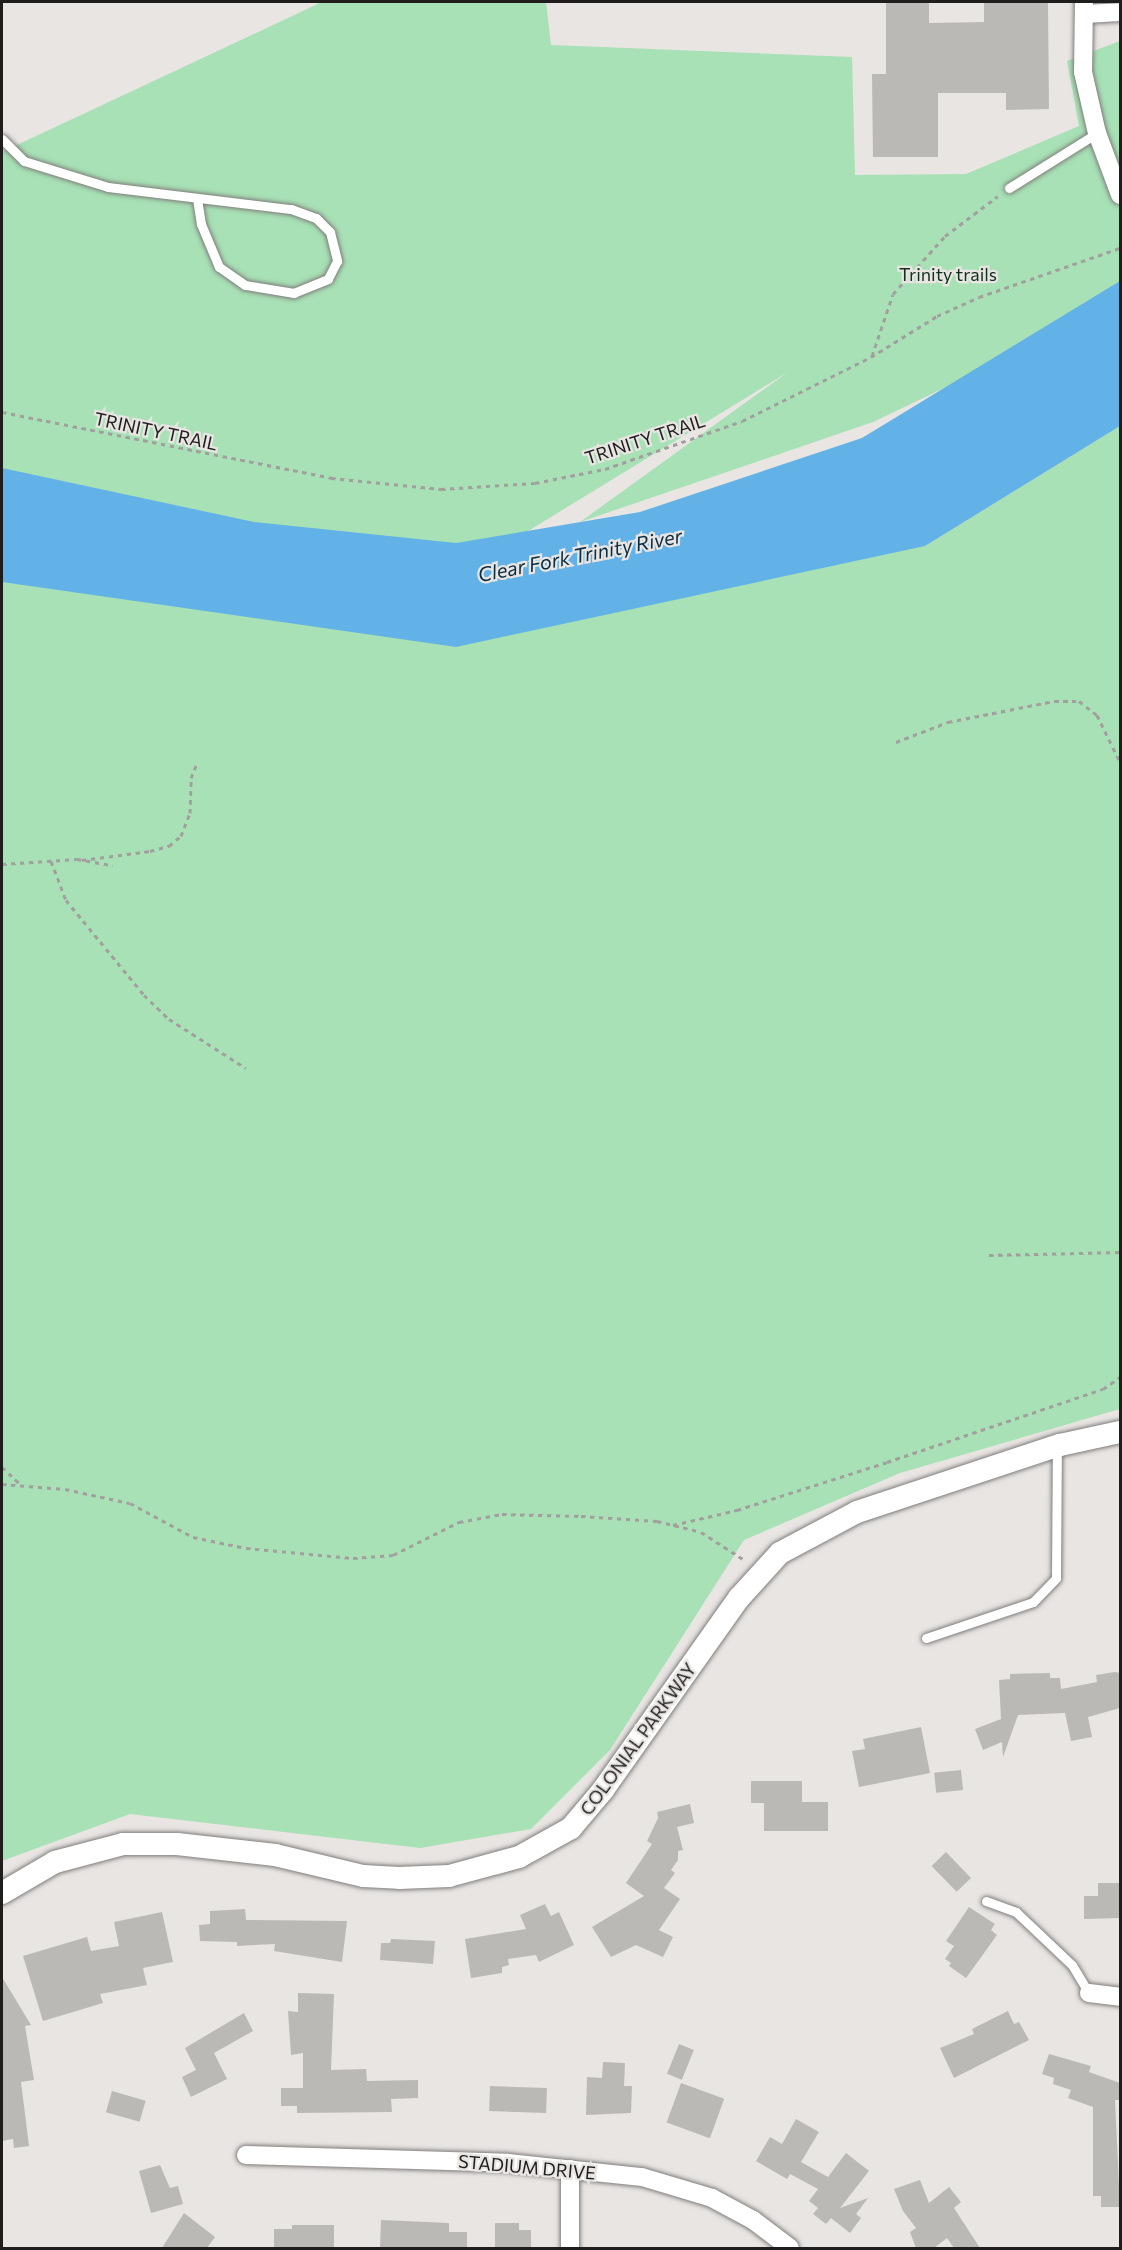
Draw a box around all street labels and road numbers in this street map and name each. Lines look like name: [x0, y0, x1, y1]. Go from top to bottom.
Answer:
street label: TRINITY TRAIL: [92, 407, 220, 455]
street label: TRINITY TRAIL: [582, 409, 708, 469]
street label: COLONIAL PARKWAY: [575, 1659, 701, 1819]
street label: STADIUM DRIVE: [457, 2150, 597, 2184]

